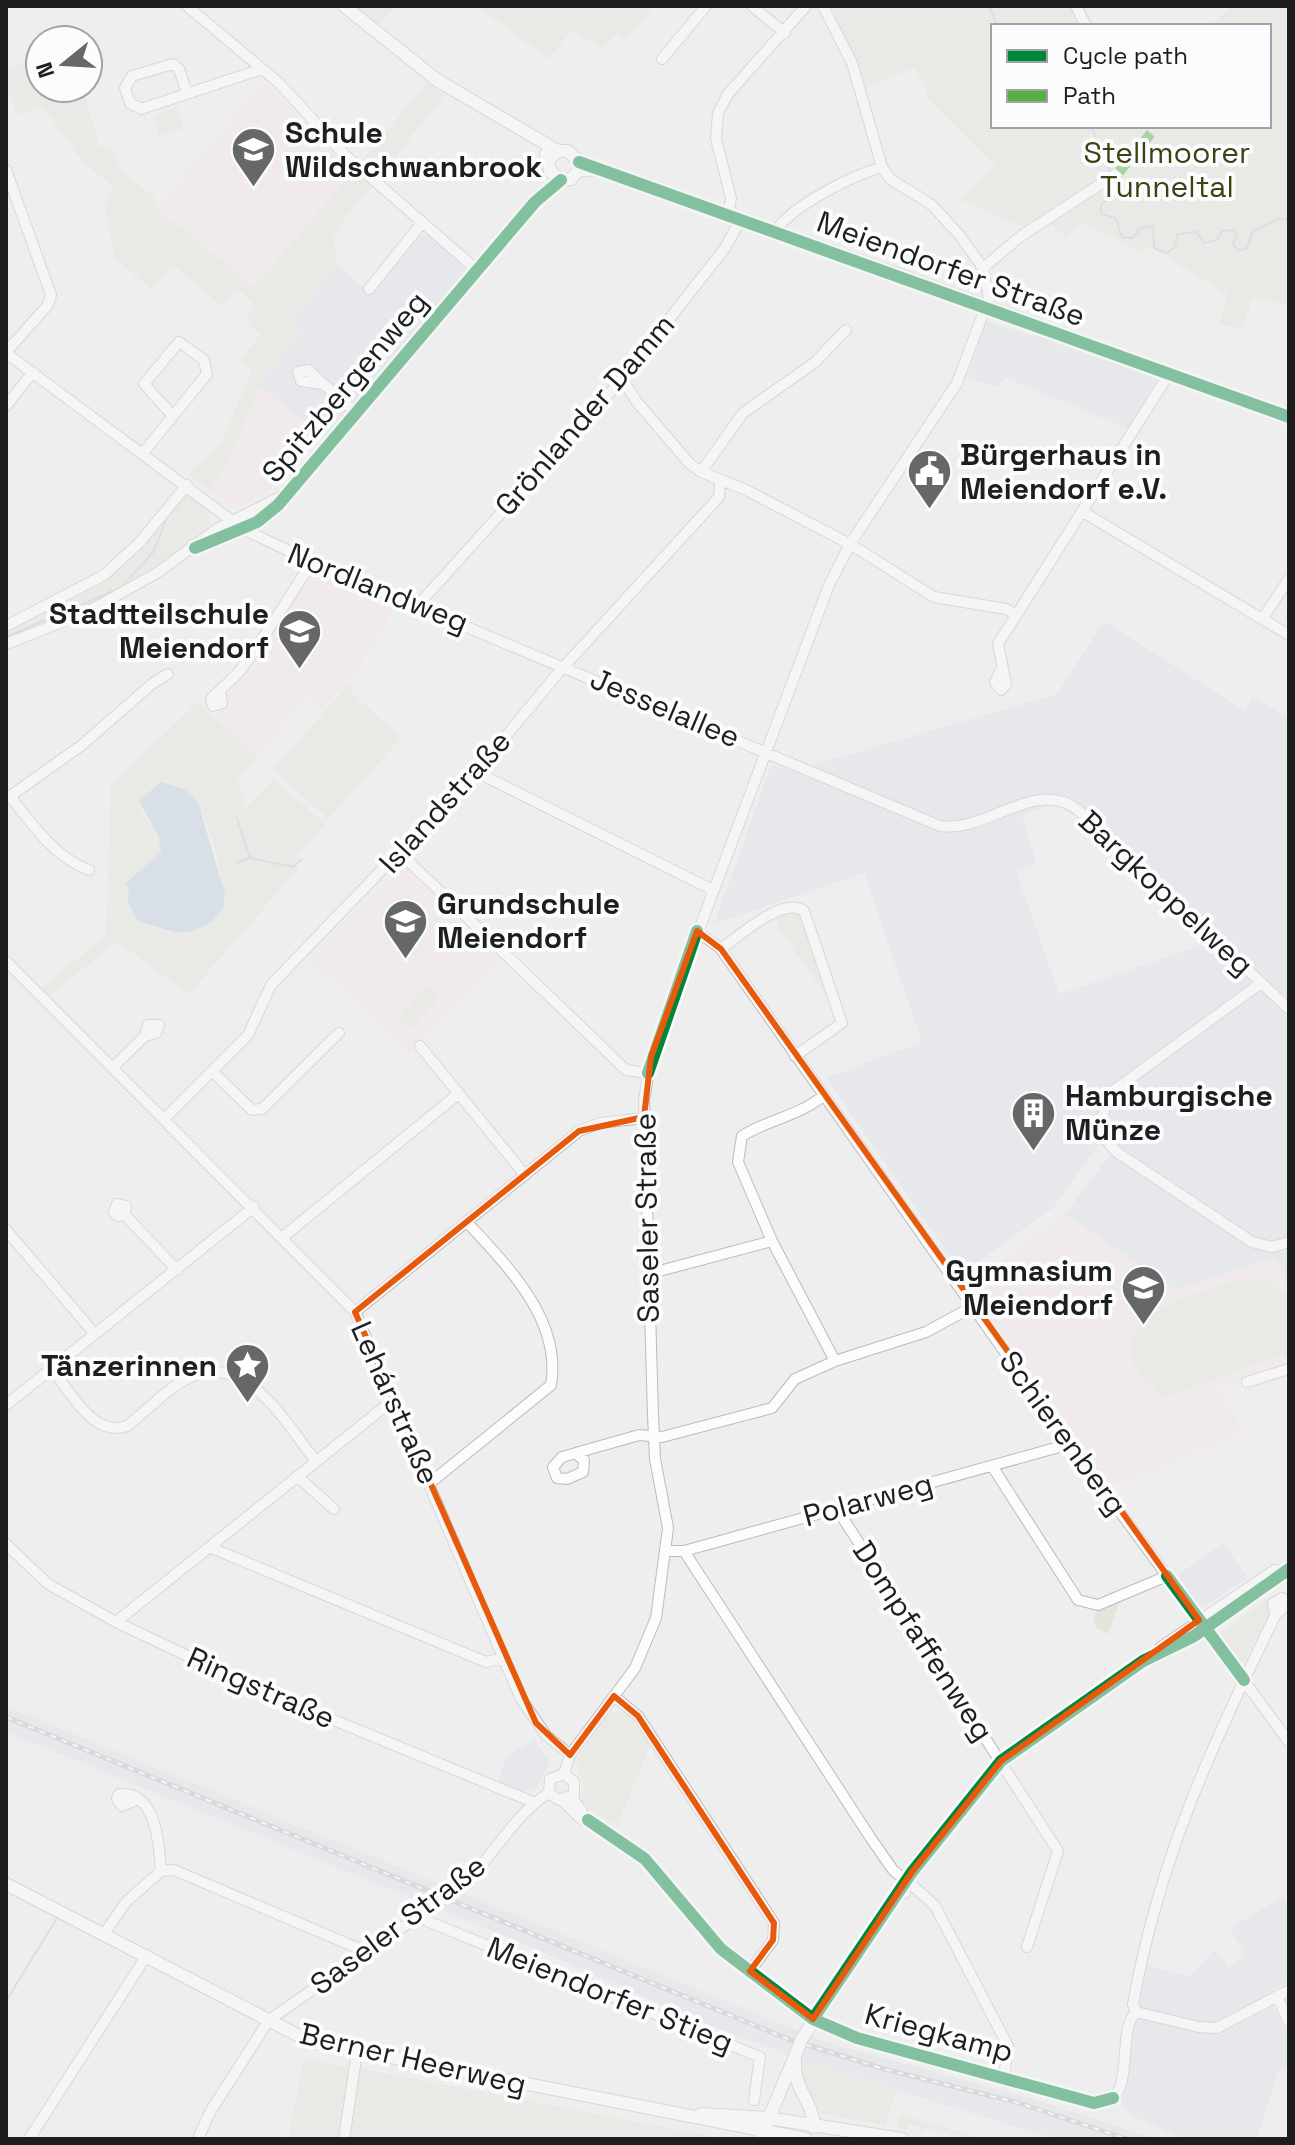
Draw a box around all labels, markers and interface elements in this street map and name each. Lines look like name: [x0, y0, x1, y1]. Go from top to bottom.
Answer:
north arrow: [24, 24, 104, 104]
legend: [991, 24, 1271, 128]
text: Cycle path: [1063, 40, 1188, 71]
text: N: [29, 59, 61, 82]
text: Path: [1063, 80, 1116, 111]
place label: Schule Wildschwanbrook: [285, 113, 542, 186]
school or university icon: Schule Wildschwanbrook: [230, 126, 278, 189]
park label: Stellmoorer Tunneltal: [1084, 133, 1250, 206]
street label: Meiendorfer Straße: [812, 202, 1091, 335]
street label: Spitzbergenweg: [253, 283, 436, 491]
street label: Grönlander Damm: [486, 306, 683, 524]
place label: Bürgerhaus in Meiendorf e.V.: [960, 435, 1167, 508]
public building icon: Bürgerhaus in Meiendorf e.V.: [905, 448, 953, 511]
street label: Nordlandweg: [282, 534, 474, 642]
place label: Stadtteilschule Meiendorf: [49, 594, 269, 667]
school or university icon: Stadtteilschule Meiendorf: [276, 607, 324, 670]
street label: Jesselallee: [584, 659, 746, 757]
street label: Islandstraße: [370, 722, 519, 881]
street label: Bargkoppelweg: [1071, 801, 1262, 984]
place label: Grundschule Meiendorf: [437, 884, 620, 957]
school or university icon: Grundschule Meiendorf: [382, 897, 430, 960]
place label: Hamburgische Münze: [1065, 1076, 1273, 1149]
building icon: Hamburgische Münze: [1010, 1089, 1058, 1152]
street label: Saseler Straße: [625, 1113, 668, 1323]
place label: Gymnasium Meiendorf: [946, 1251, 1113, 1324]
school or university icon: Gymnasium Meiendorf: [1120, 1264, 1168, 1327]
street label: Lehárstraße: [342, 1315, 449, 1490]
place icon: Tänzerinnen: [224, 1342, 272, 1405]
street label: Schierenberg: [991, 1343, 1136, 1523]
place label: Tänzerinnen: [41, 1346, 217, 1385]
street label: Polarweg: [799, 1464, 937, 1536]
street label: Dompfaffenweg: [844, 1533, 1003, 1748]
street label: Ringstraße: [181, 1638, 341, 1737]
street label: Saseler Straße: [302, 1846, 493, 2003]
street label: Meiendorfer Stieg: [481, 1927, 739, 2062]
street label: Kriegkamp: [861, 1994, 1018, 2071]
street label: Berner Heerweg: [296, 2013, 530, 2104]

